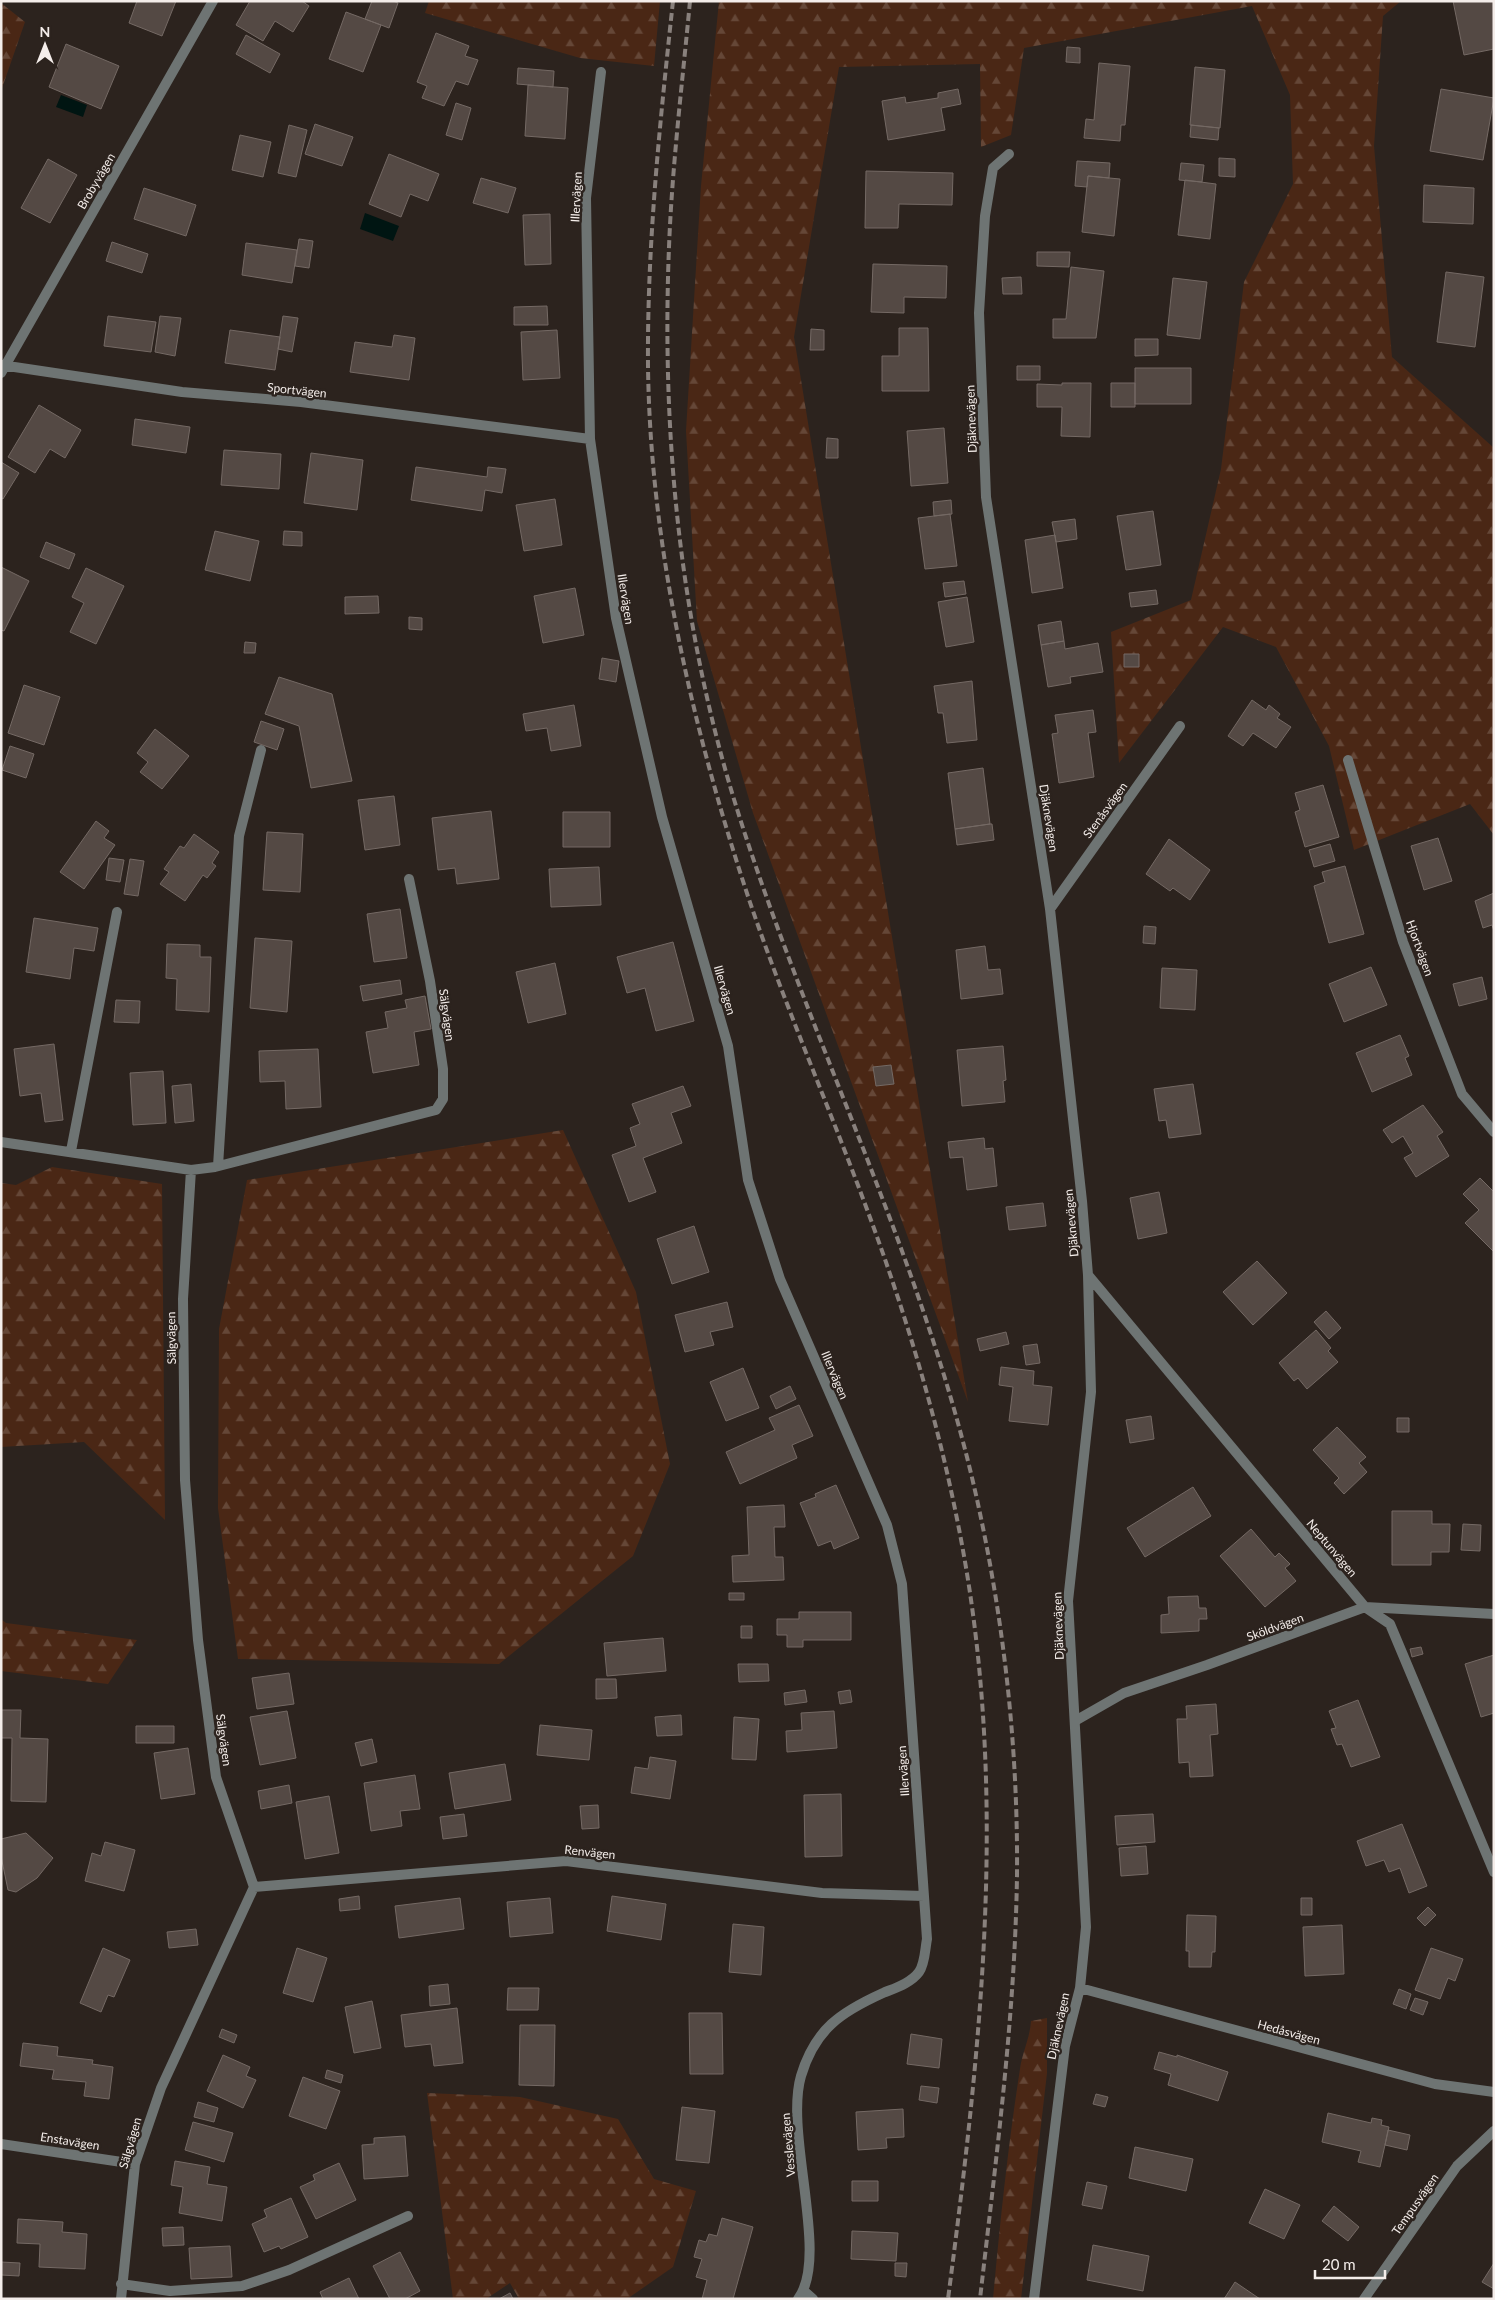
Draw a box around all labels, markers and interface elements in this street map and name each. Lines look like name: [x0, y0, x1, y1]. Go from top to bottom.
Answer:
north arrow: [20, 20, 70, 70]
text: N: [40, 23, 50, 40]
street label: Brobyvägen: [74, 150, 118, 212]
street label: Illervägen: [567, 171, 585, 223]
street label: Sportvägen: [266, 379, 328, 401]
street label: Djäknevägen: [962, 385, 980, 453]
street label: Illervägen: [615, 573, 637, 625]
street label: Stenåsvägen: [1080, 779, 1130, 841]
street label: Djäknevägen: [1036, 783, 1062, 853]
street label: Hjortvägen: [1403, 918, 1437, 978]
street label: Illervägen: [711, 963, 739, 1017]
street label: Sälgvägen: [436, 988, 458, 1042]
street label: Djäknevägen: [1061, 1188, 1081, 1258]
street label: Sälgvägen: [163, 1312, 179, 1364]
street label: Illervägen: [818, 1349, 852, 1401]
street label: Neptunvägen: [1304, 1516, 1360, 1580]
street label: Djäknevägen: [1049, 1592, 1067, 1660]
street label: Sköldvägen: [1244, 1610, 1306, 1644]
street label: Sälgvägen: [213, 1713, 235, 1767]
street label: Illervägen: [894, 1745, 912, 1797]
street label: Renvägen: [564, 1842, 616, 1862]
street label: Djäknevägen: [1044, 1991, 1072, 2061]
street label: Hedåsvägen: [1256, 2016, 1322, 2048]
street label: Vesslevägen: [778, 2112, 798, 2178]
street label: Sälgvägen: [116, 2116, 144, 2170]
street label: Enstavägen: [39, 2129, 101, 2153]
street label: Tempusvägen: [1388, 2170, 1442, 2238]
scale bar: [1315, 2248, 1385, 2280]
text: 20 m: [1322, 2255, 1356, 2273]

